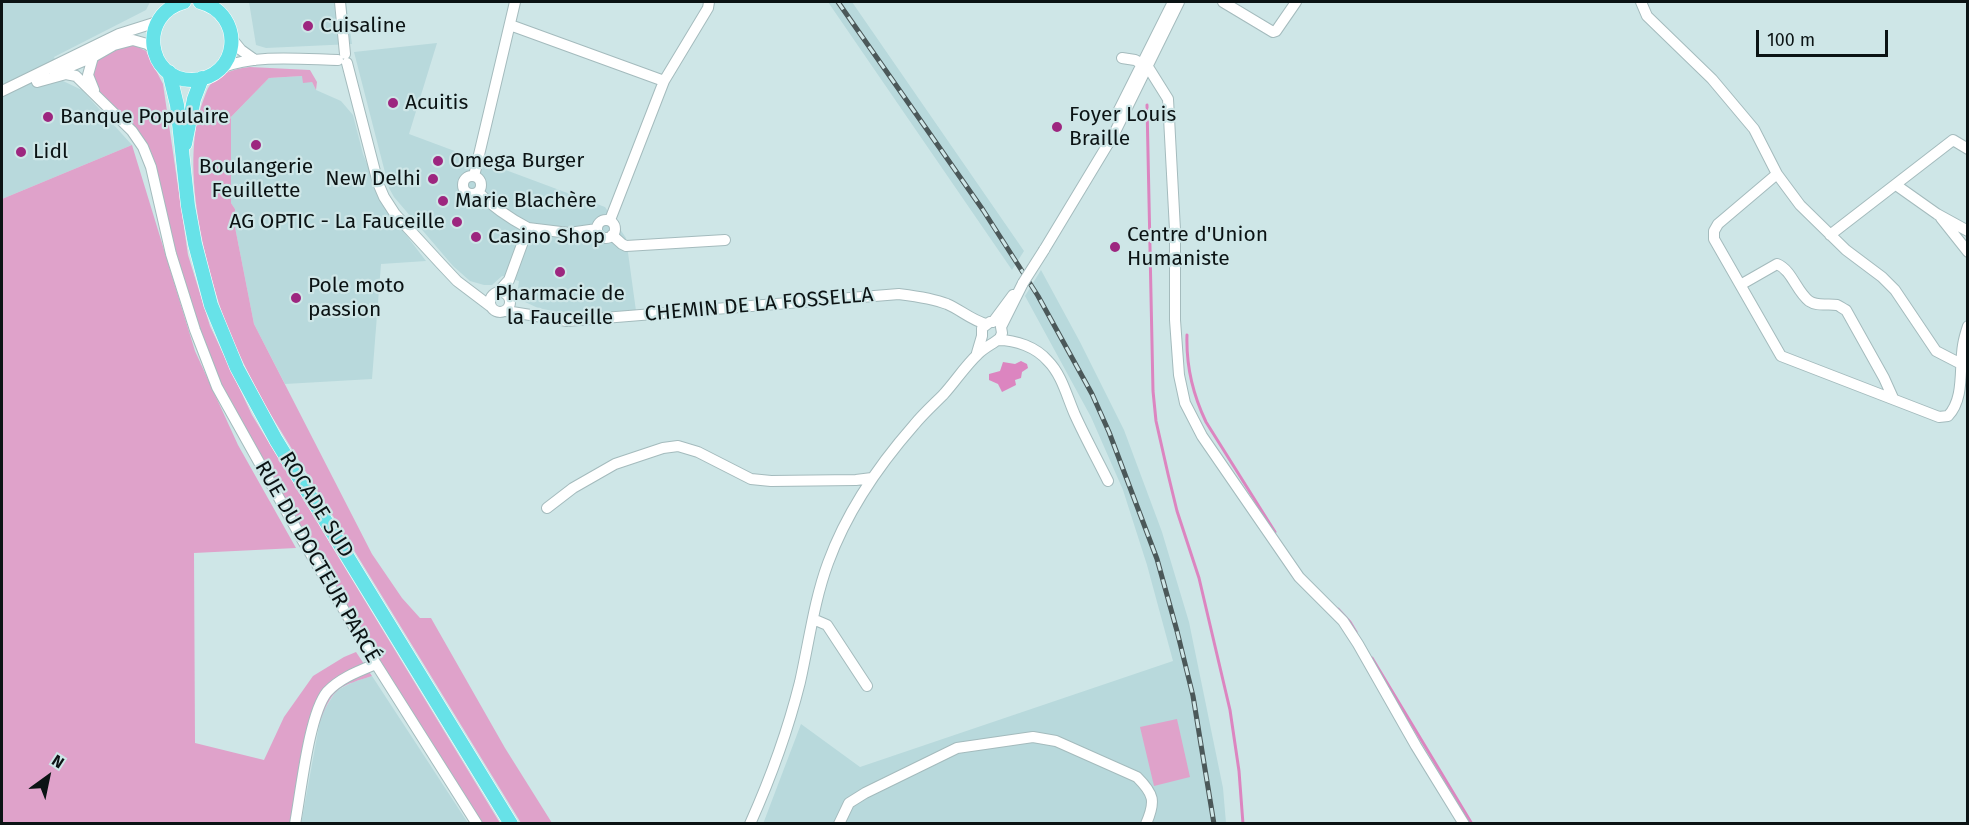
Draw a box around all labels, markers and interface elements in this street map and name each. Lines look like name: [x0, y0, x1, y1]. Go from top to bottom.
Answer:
place label: Cuisaline: [320, 13, 406, 39]
scale bar: [1759, 18, 1891, 56]
marker: Cuisaline: [301, 19, 315, 33]
text: 100 m: [1767, 29, 1815, 51]
place label: Acuitis: [405, 90, 468, 116]
marker: Acuitis: [386, 96, 400, 110]
place label: Foyer Louis Braille: [1069, 102, 1176, 152]
place label: Banque Populaire: [60, 104, 229, 130]
marker: Banque Populaire: [41, 110, 55, 124]
marker: Foyer Louis Braille: [1050, 120, 1064, 134]
marker: Boulangerie Feuillette: [249, 138, 263, 152]
place label: Lidl: [33, 139, 68, 165]
marker: Lidl: [14, 145, 28, 159]
place label: Omega Burger: [450, 148, 584, 174]
place label: Boulangerie Feuillette: [199, 154, 313, 204]
marker: Omega Burger: [431, 154, 445, 168]
place label: New Delhi: [325, 166, 421, 192]
marker: New Delhi: [426, 172, 440, 186]
place label: Marie Blachère: [455, 188, 597, 214]
marker: Marie Blachère: [436, 194, 450, 208]
place label: AG OPTIC - La Fauceille: [229, 209, 445, 235]
marker: AG OPTIC - La Fauceille: [450, 215, 464, 229]
place label: Centre d'Union Humaniste: [1127, 222, 1268, 272]
place label: Casino Shop: [488, 224, 605, 250]
marker: Casino Shop: [469, 230, 483, 244]
marker: Centre d'Union Humaniste: [1108, 240, 1122, 254]
marker: Pharmacie de la Fauceille: [553, 265, 567, 279]
place label: Pole moto passion: [308, 273, 405, 323]
place label: Pharmacie de la Fauceille: [495, 281, 625, 331]
street label: CHEMIN DE LA FOSSELLA: [644, 282, 874, 328]
marker: Pole moto passion: [289, 291, 303, 305]
street label: ROCADE SUD: [274, 447, 358, 563]
street label: RUE DU DOCTEUR PARCÉ: [249, 457, 385, 667]
north arrow: [18, 747, 78, 807]
text: N: [48, 751, 68, 772]

